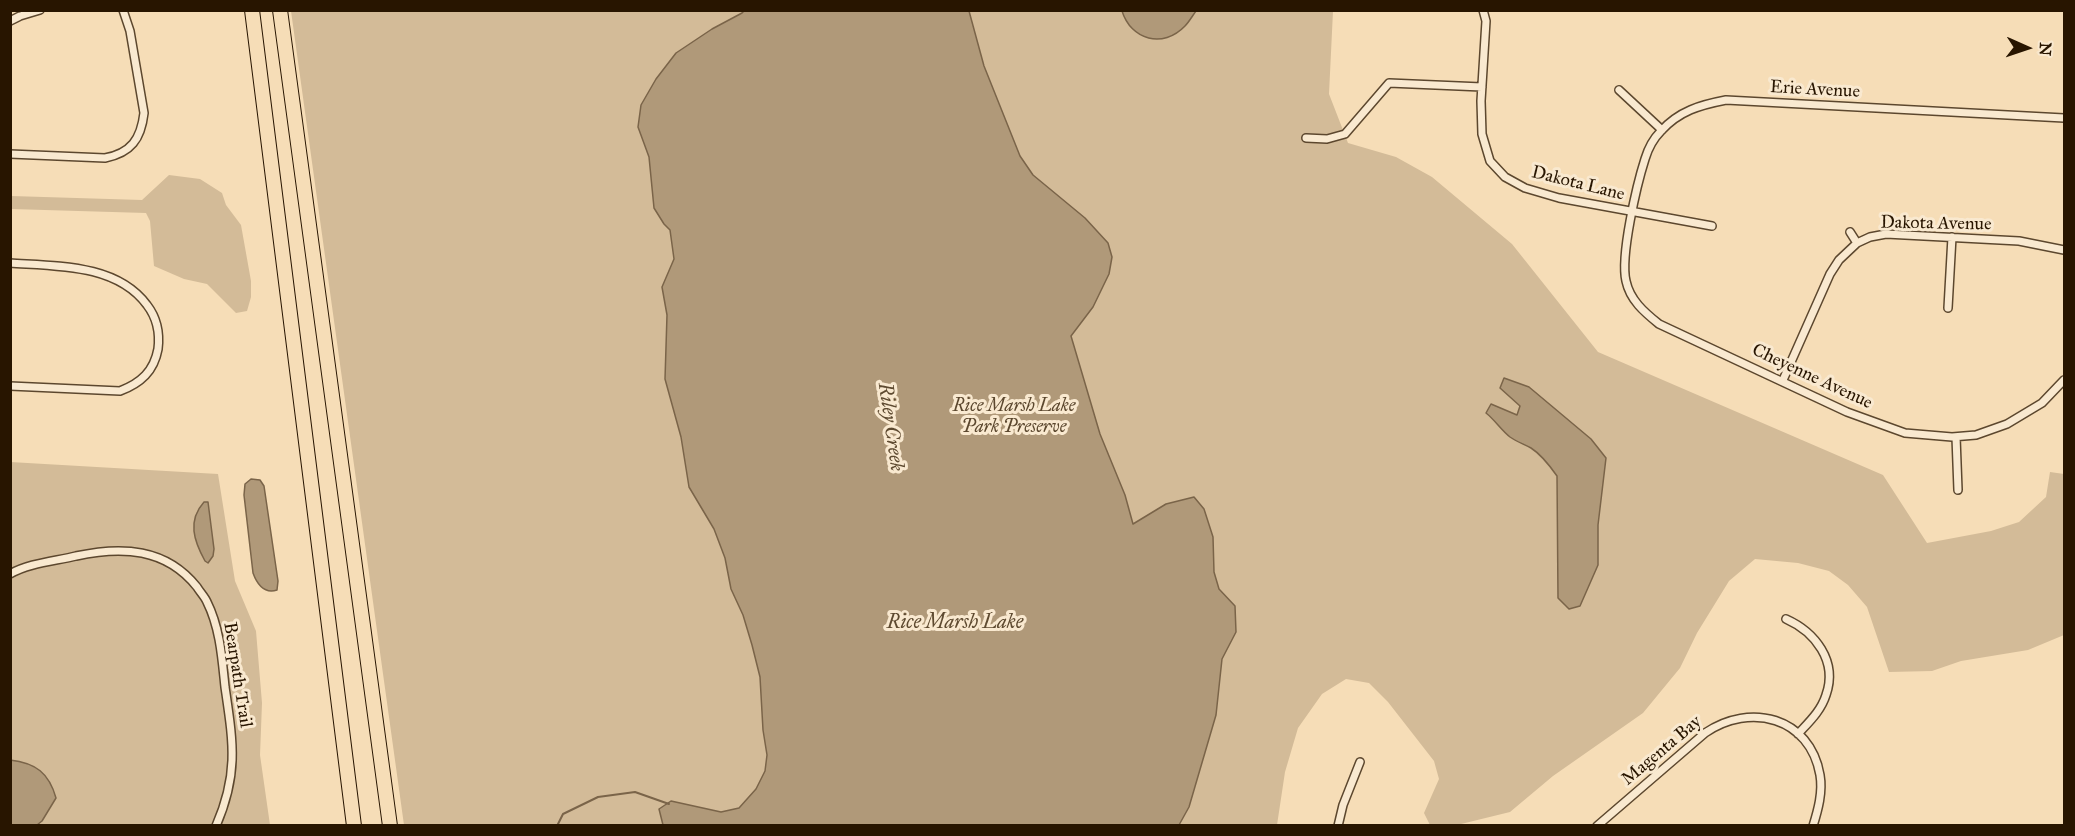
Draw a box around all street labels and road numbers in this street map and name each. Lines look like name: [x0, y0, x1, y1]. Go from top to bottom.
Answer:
street label: Erie Avenue: [1770, 77, 1860, 103]
street label: Dakota Lane: [1529, 162, 1627, 206]
street label: Dakota Avenue: [1880, 212, 1992, 236]
street label: Cheyenne Avenue: [1748, 340, 1876, 414]
street label: Bearpath Trail: [218, 621, 256, 729]
street label: Magenta Bay: [1618, 711, 1706, 791]

